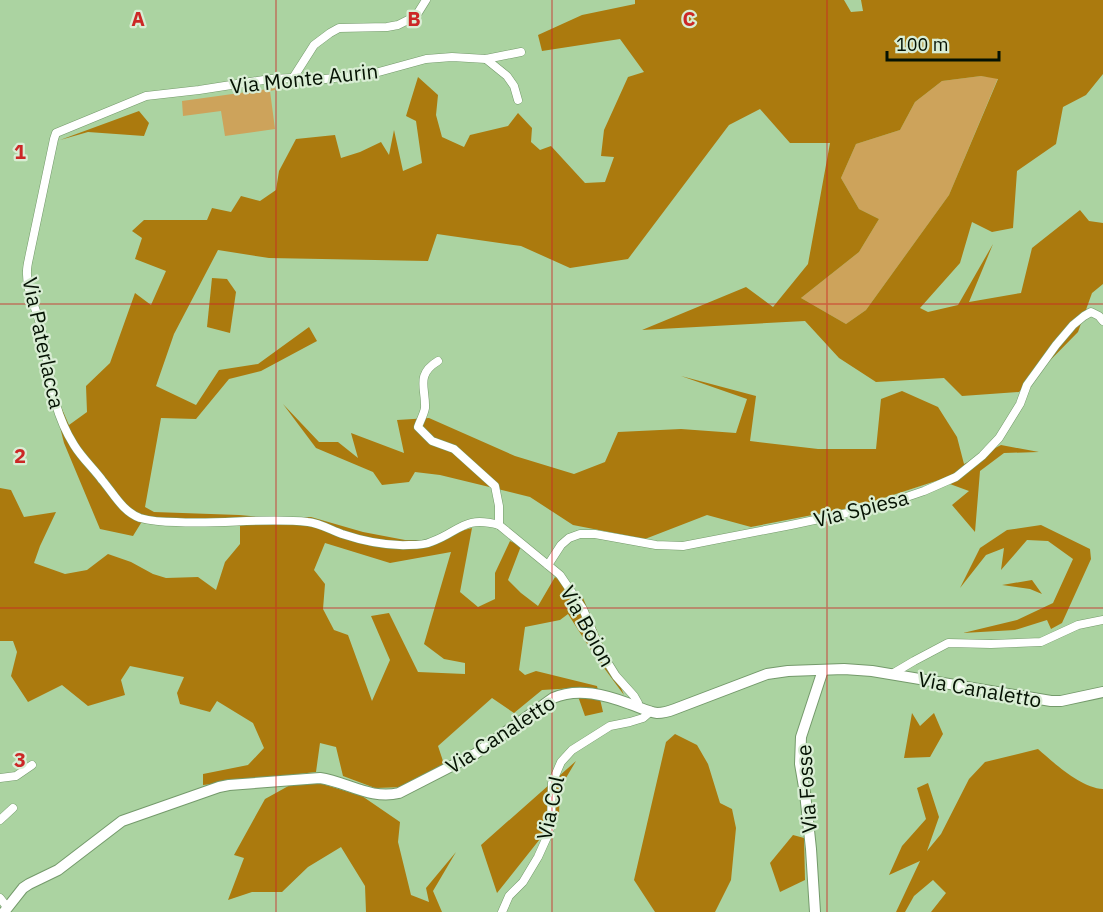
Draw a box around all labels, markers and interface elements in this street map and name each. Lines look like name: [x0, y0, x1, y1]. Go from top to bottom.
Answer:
text: A: [131, 5, 145, 32]
text: B: [407, 5, 421, 32]
text: C: [682, 5, 696, 32]
scale bar: [887, 24, 1000, 62]
text: 100 m: [896, 33, 948, 56]
street label: Via Monte Aurin: [228, 56, 380, 100]
text: 1: [14, 138, 26, 165]
street label: Via Paterlacca: [16, 275, 72, 411]
text: 2: [14, 442, 26, 469]
street label: Via Spiesa: [811, 483, 911, 533]
street label: Via Boion: [554, 580, 622, 672]
street label: Via Canaletto: [916, 664, 1044, 714]
street label: Via Canaletto: [440, 688, 560, 780]
street label: Via Fosse: [789, 744, 823, 834]
text: 3: [14, 746, 26, 773]
street label: Via Col: [530, 773, 570, 843]

